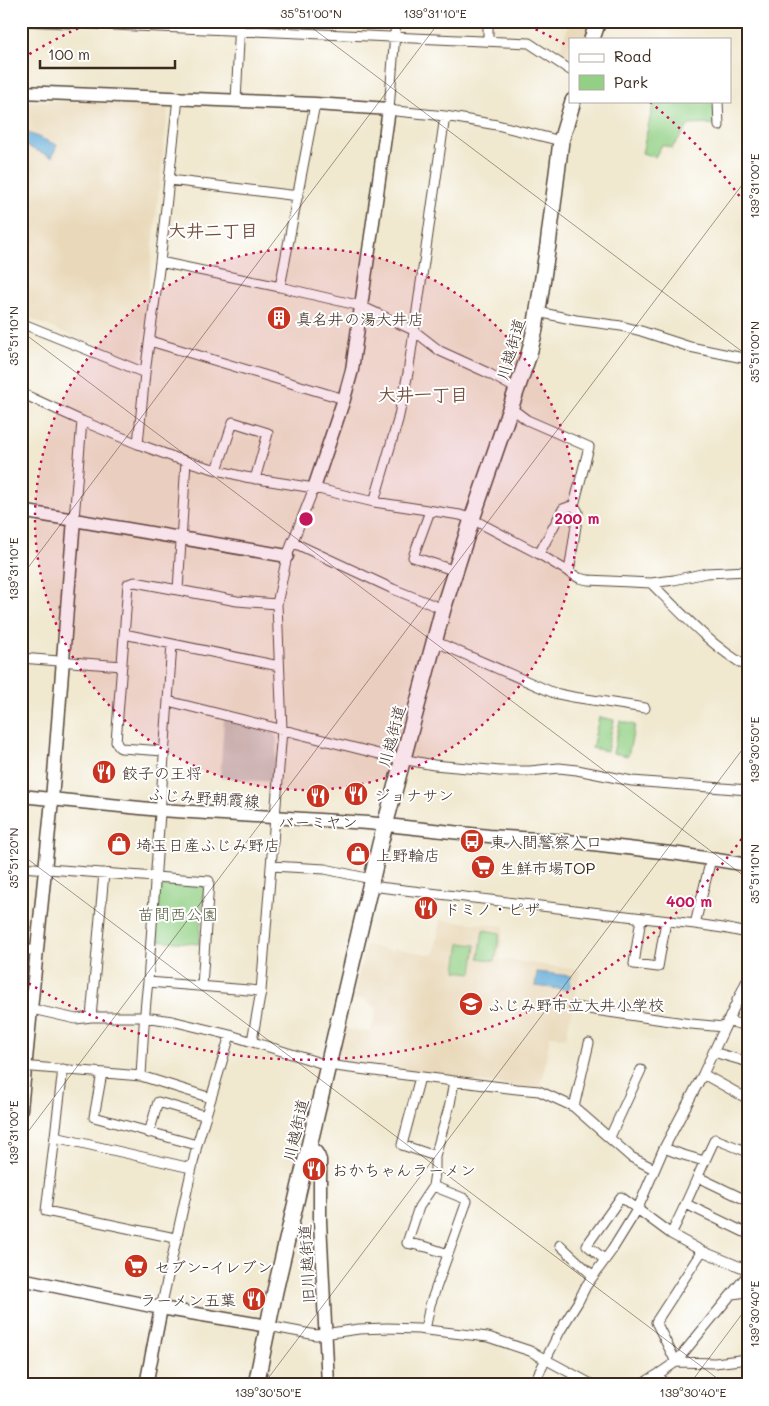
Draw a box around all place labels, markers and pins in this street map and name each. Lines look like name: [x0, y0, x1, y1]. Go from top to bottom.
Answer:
building icon: 真名井の湯大井店: [266, 305, 292, 331]
place label: 真名井の湯大井店: [296, 308, 424, 329]
centre of rings: [297, 510, 315, 528]
restaurant icon: 餃子の王将: [91, 759, 117, 785]
place label: 餃子の王将: [122, 762, 202, 783]
restaurant icon: ジョナサン: [343, 781, 369, 807]
restaurant icon: バーミヤン: [305, 783, 331, 809]
place label: ジョナサン: [374, 784, 454, 805]
place label: バーミヤン: [278, 811, 358, 832]
bus stop icon: 東入間警察入口: [459, 828, 485, 854]
shop icon: 埼玉日産ふじみ野店: [106, 831, 132, 857]
place label: 東入間警察入口: [490, 831, 602, 852]
place label: 埼玉日産ふじみ野店: [136, 834, 280, 855]
shop icon: 上野輪店: [345, 841, 371, 867]
place label: 上野輪店: [376, 844, 440, 865]
supermarket icon: 生鮮市場TOP: [470, 854, 496, 880]
place label: 生鮮市場TOP: [500, 857, 596, 878]
restaurant icon: ドミノ・ピザ: [413, 895, 439, 921]
place label: ドミノ・ピザ: [444, 898, 540, 919]
school or university icon: ふじみ野市立大井小学校: [458, 991, 484, 1017]
place label: ふじみ野市立大井小学校: [488, 994, 664, 1015]
restaurant icon: おかちゃんラーメン: [301, 1156, 327, 1182]
place label: おかちゃんラーメン: [332, 1159, 476, 1180]
supermarket icon: セブン-イレブン: [123, 1253, 149, 1279]
place label: セブン-イレブン: [154, 1256, 273, 1277]
restaurant icon: ラーメン五葉: [241, 1286, 267, 1312]
place label: ラーメン五葉: [140, 1289, 236, 1310]

